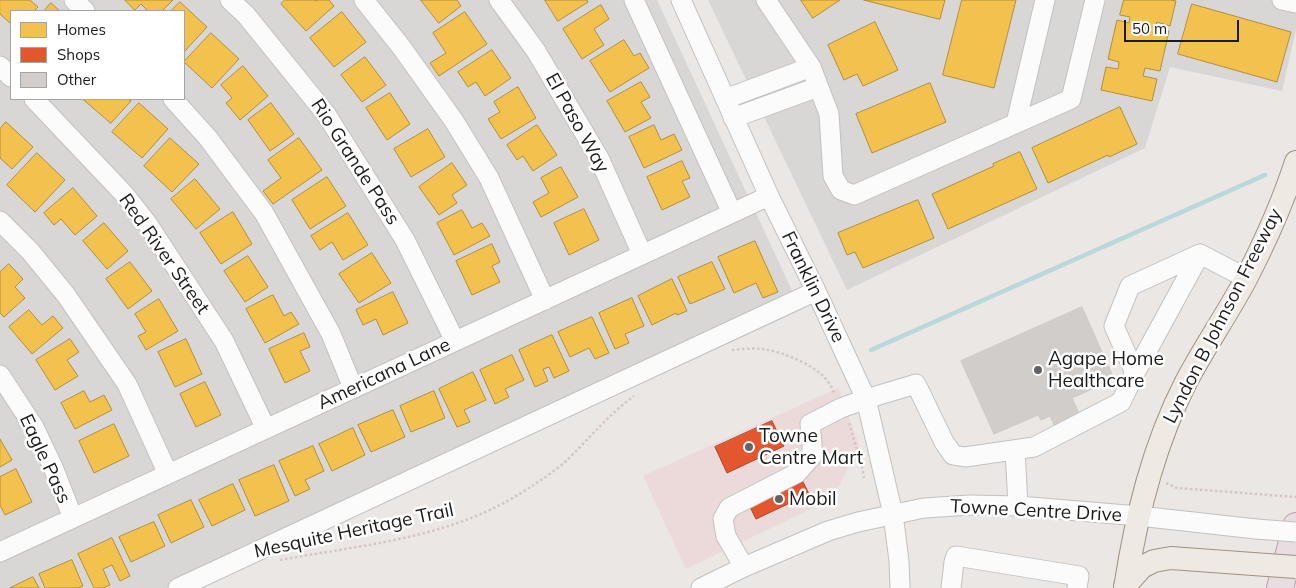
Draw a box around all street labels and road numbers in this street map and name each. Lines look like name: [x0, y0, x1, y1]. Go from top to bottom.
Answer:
street label: El Paso Way: [540, 69, 614, 177]
street label: Rio Grande Pass: [306, 95, 404, 229]
street label: Red River Street: [114, 189, 214, 319]
street label: Lyndon B Johnson Freeway: [1159, 205, 1287, 427]
street label: Franklin Drive: [776, 228, 850, 346]
street label: Americana Lane: [314, 333, 454, 415]
street label: Eagle Pass: [14, 411, 76, 507]
street label: Towne Centre Drive: [949, 495, 1123, 527]
street label: Mesquite Heritage Trail: [252, 499, 456, 563]

